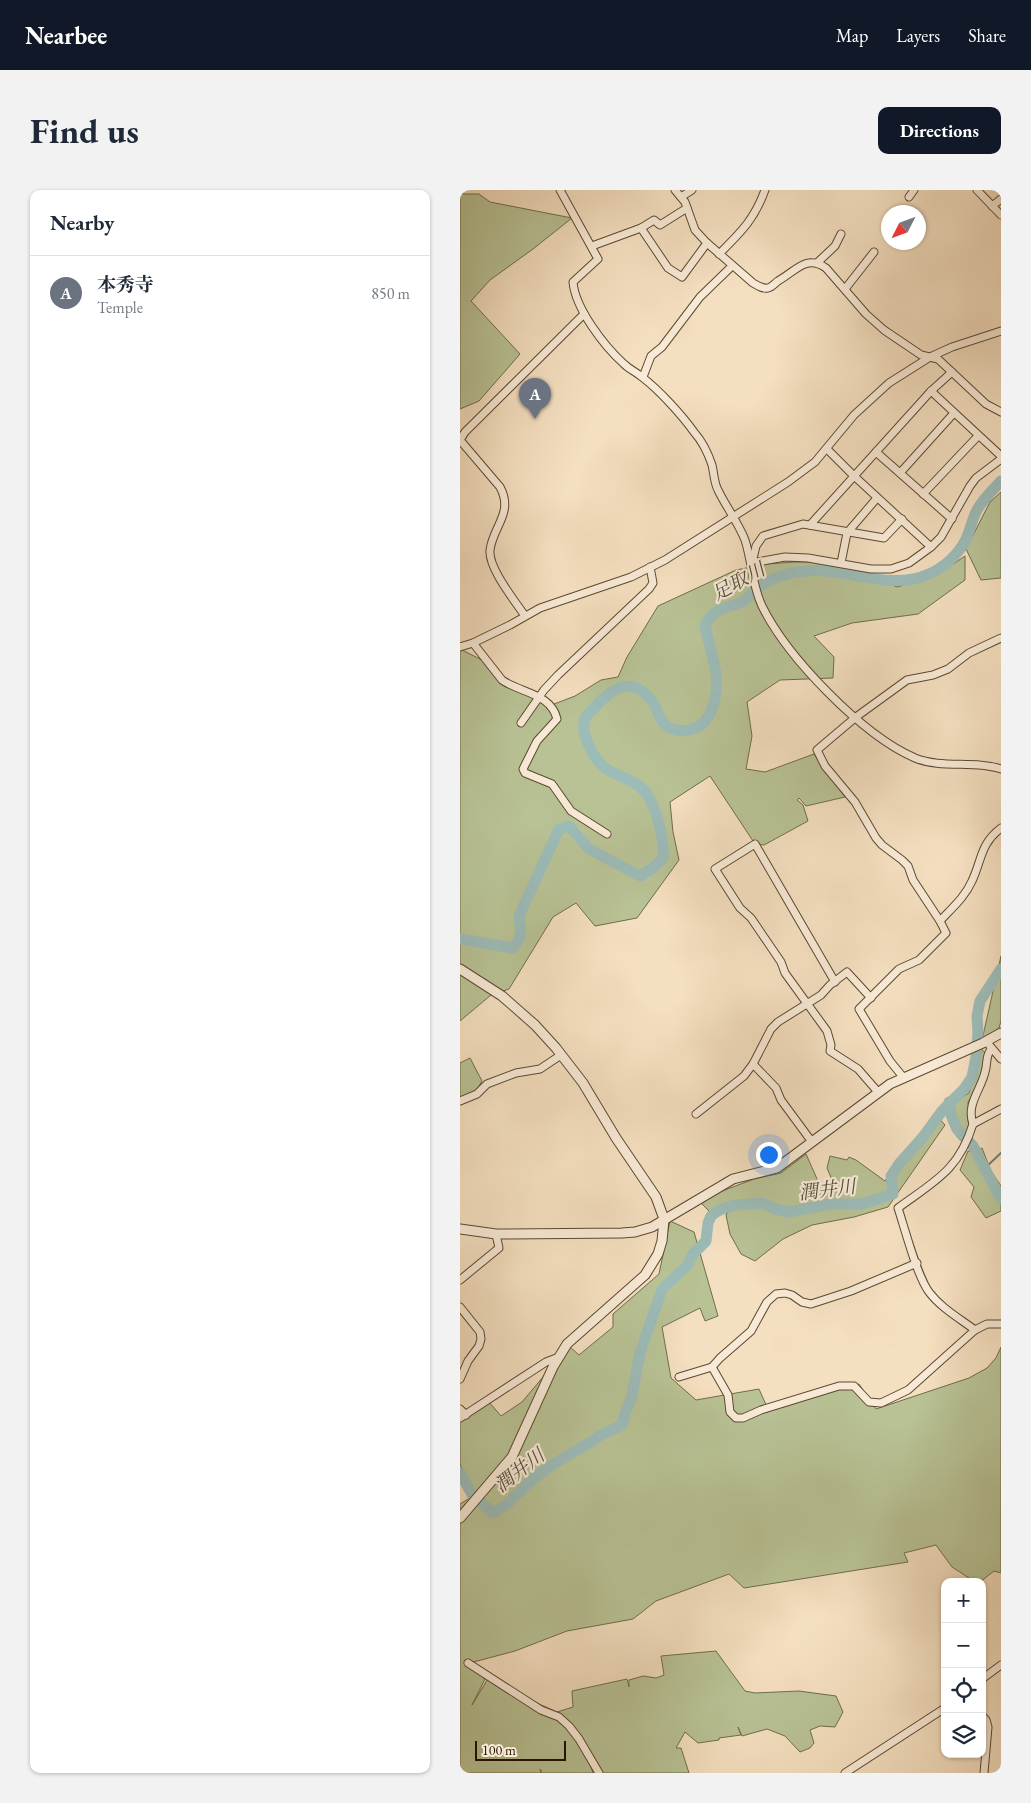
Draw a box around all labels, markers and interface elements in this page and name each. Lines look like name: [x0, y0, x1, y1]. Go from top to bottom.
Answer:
text: Nearbee: [25, 20, 107, 51]
text: Map: [836, 24, 868, 47]
text: Layers: [896, 24, 940, 47]
text: Share: [968, 24, 1006, 47]
button: Directions: [878, 107, 1001, 154]
text: Find us: [30, 108, 139, 153]
north arrow: [881, 205, 926, 250]
text: Nearby: [50, 209, 114, 236]
text: 本秀寺: [97, 272, 154, 297]
text: A: [60, 283, 72, 304]
text: 850 m: [371, 283, 410, 304]
text: Temple: [97, 297, 143, 318]
pin: A: [519, 378, 551, 419]
water label: 足取川: [707, 556, 771, 606]
your location: [756, 1142, 782, 1168]
water label: 潤井川: [797, 1173, 859, 1205]
water label: 潤井川: [489, 1442, 551, 1498]
map controls: [941, 1578, 986, 1758]
button: +: [941, 1578, 986, 1623]
button: −: [941, 1623, 986, 1668]
button: locate: [941, 1668, 986, 1713]
button: layers: [941, 1713, 986, 1758]
scale bar: [475, 1738, 566, 1761]
text: 100 m: [482, 1741, 516, 1759]

